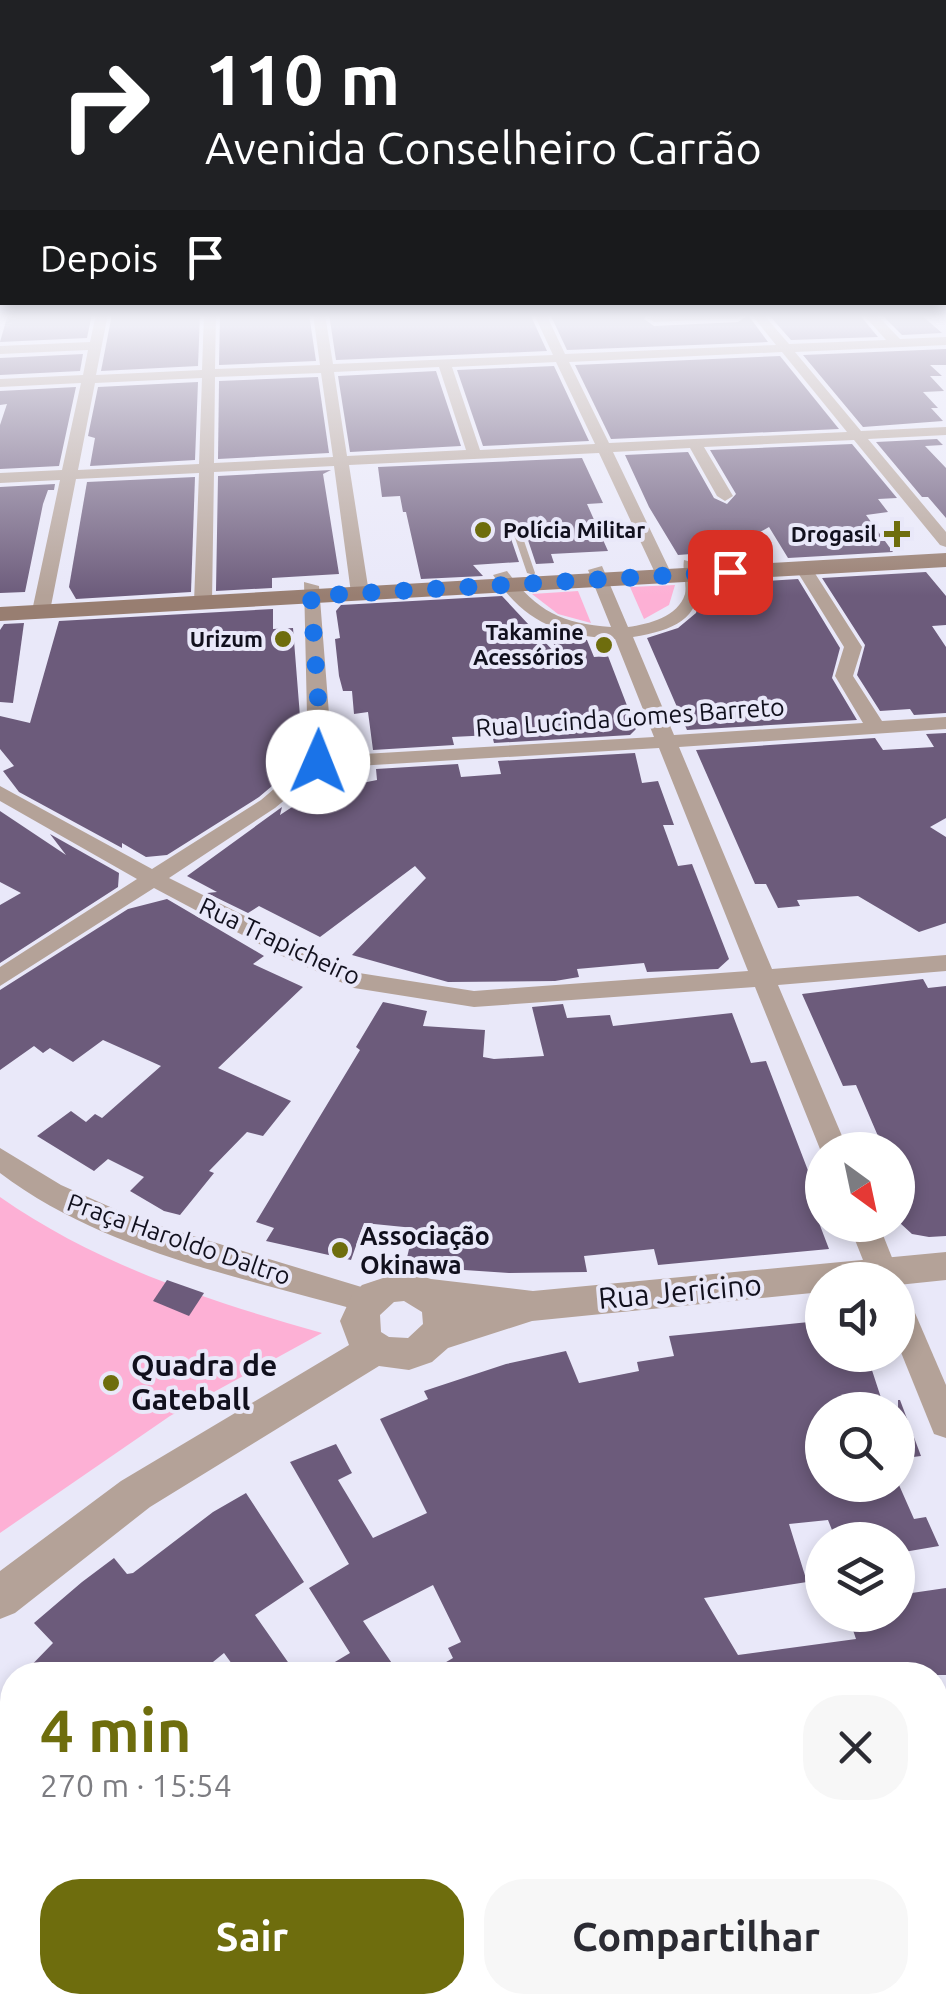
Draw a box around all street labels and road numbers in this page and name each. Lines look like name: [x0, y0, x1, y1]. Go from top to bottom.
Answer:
street label: Rua Lucinda Gomes Barreto: [475, 692, 785, 742]
street label: Rua Trapicheiro: [195, 891, 365, 991]
street label: Praça Haroldo Daltro: [64, 1188, 294, 1290]
street label: Rua Jericino: [597, 1267, 763, 1315]

